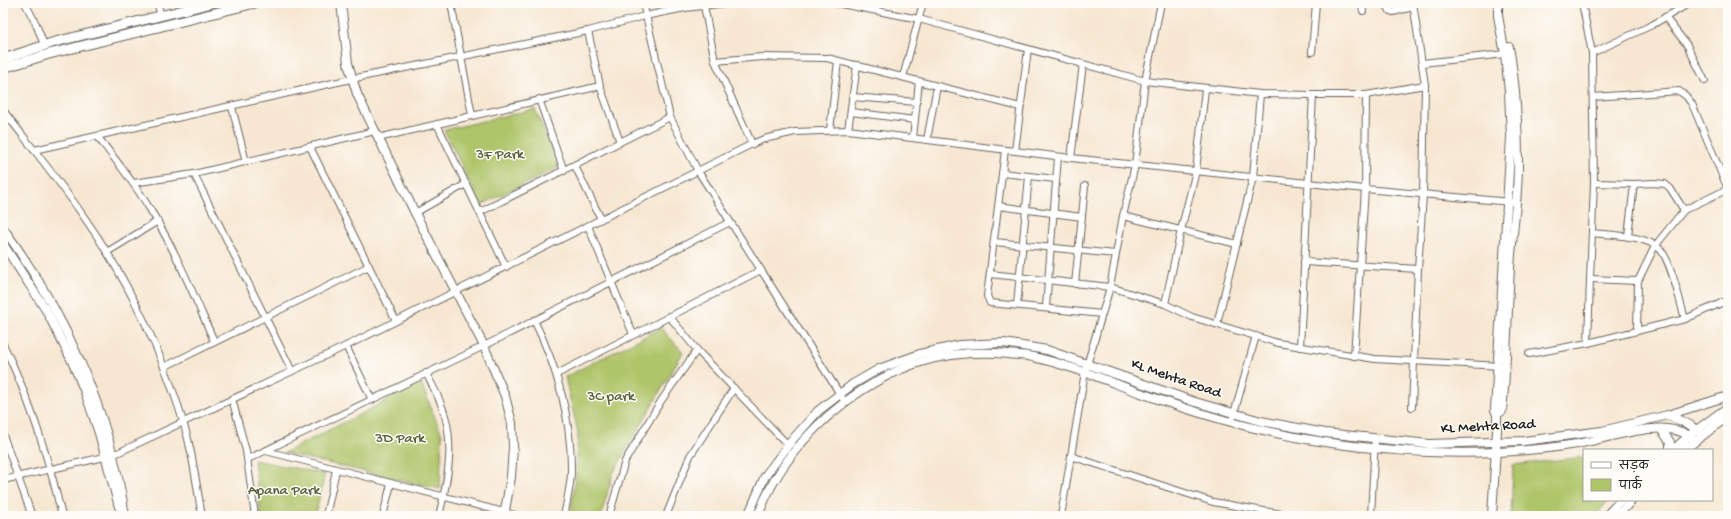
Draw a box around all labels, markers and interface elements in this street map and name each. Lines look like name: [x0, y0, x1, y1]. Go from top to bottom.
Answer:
park label: 3F Park: [475, 146, 525, 164]
street label: KL Mehta Road: [1128, 355, 1225, 403]
park label: 3C park: [586, 388, 636, 406]
street label: KL Mehta Road: [1440, 415, 1537, 438]
park label: 3D Park: [374, 430, 426, 448]
legend: [1583, 449, 1713, 501]
text: सड़क: [1618, 460, 1650, 474]
text: पार्क: [1618, 475, 1643, 494]
park label: Apana Park: [248, 482, 321, 500]

